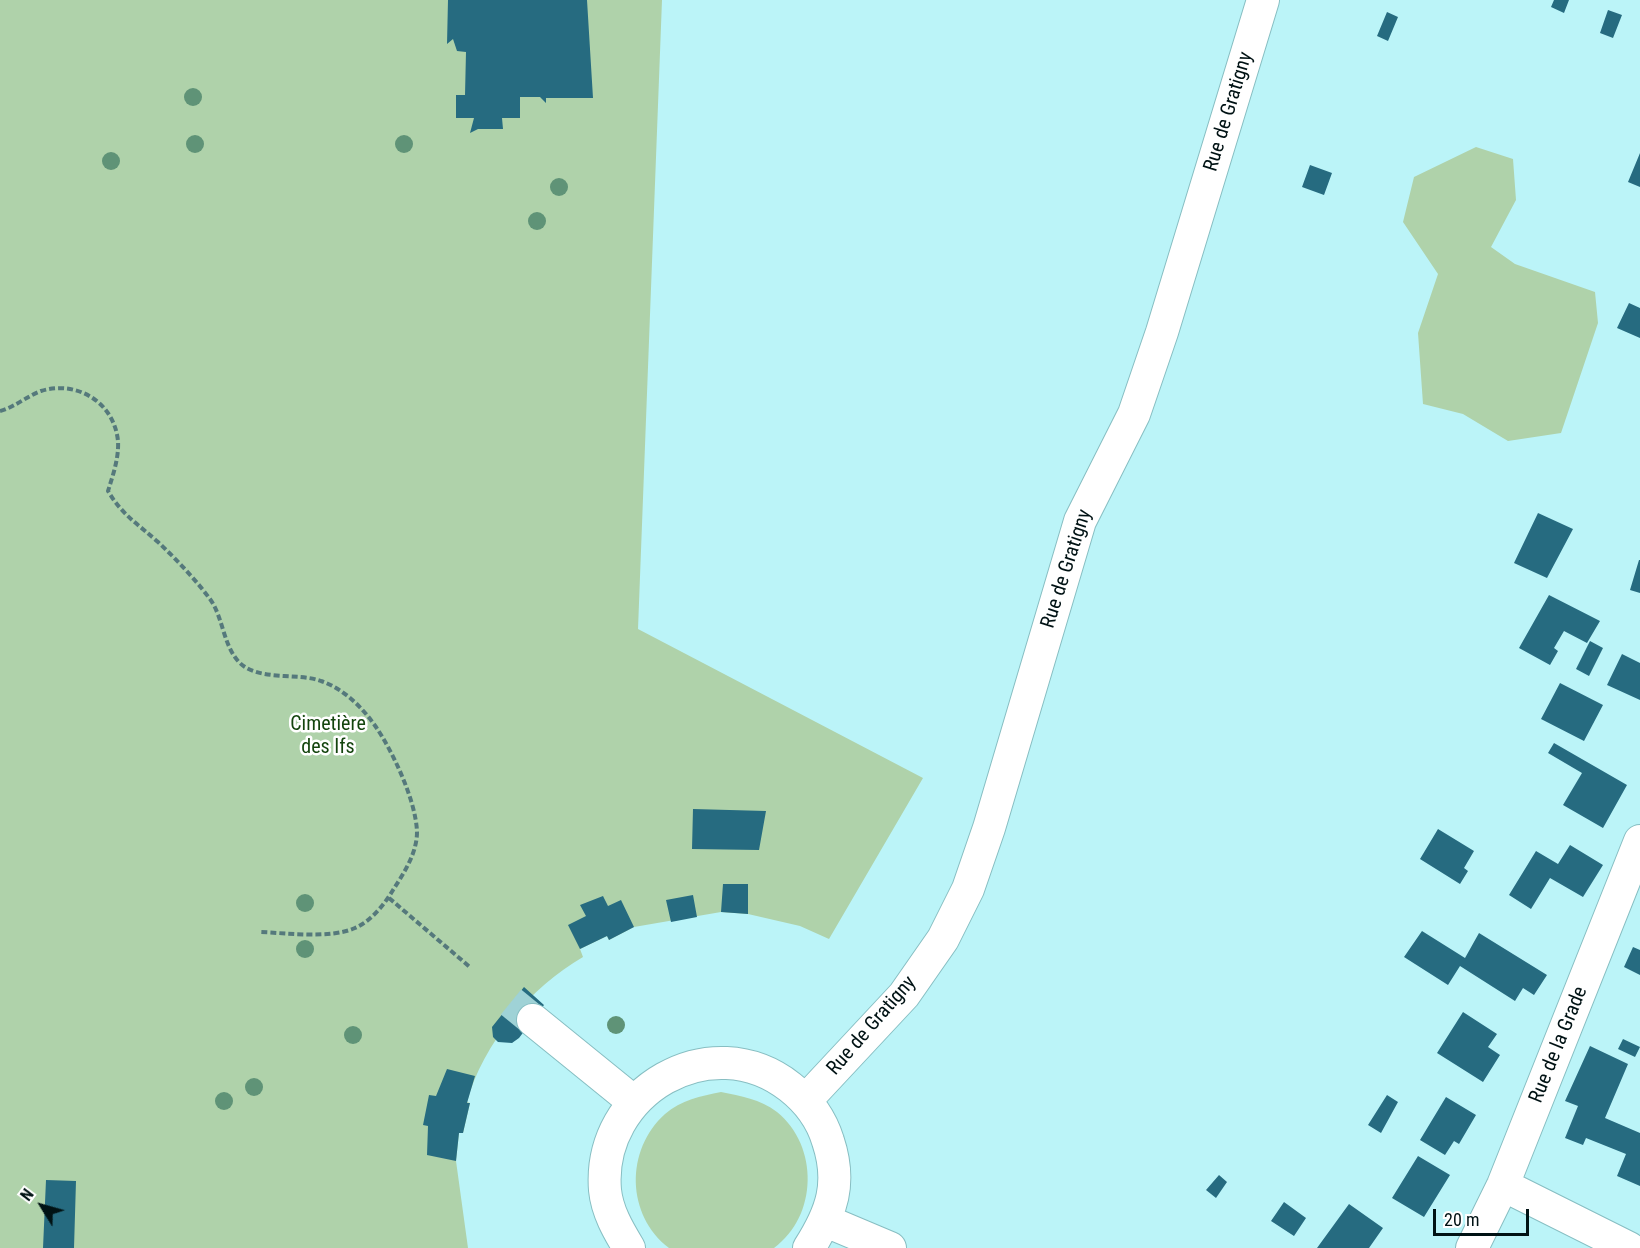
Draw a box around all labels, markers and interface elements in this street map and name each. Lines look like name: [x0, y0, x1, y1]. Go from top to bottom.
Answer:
street label: Rue de Gratigny: [1199, 49, 1259, 175]
street label: Rue de Gratigny: [1036, 507, 1098, 631]
park label: Cimetière des Ifs: [290, 713, 366, 760]
street label: Rue de Gratigny: [822, 971, 922, 1081]
street label: Rue de la Grade: [1525, 983, 1593, 1107]
north arrow: [12, 1176, 72, 1236]
text: N: [17, 1185, 38, 1205]
scale bar: [1436, 1197, 1532, 1235]
text: 20 m: [1444, 1209, 1479, 1230]

